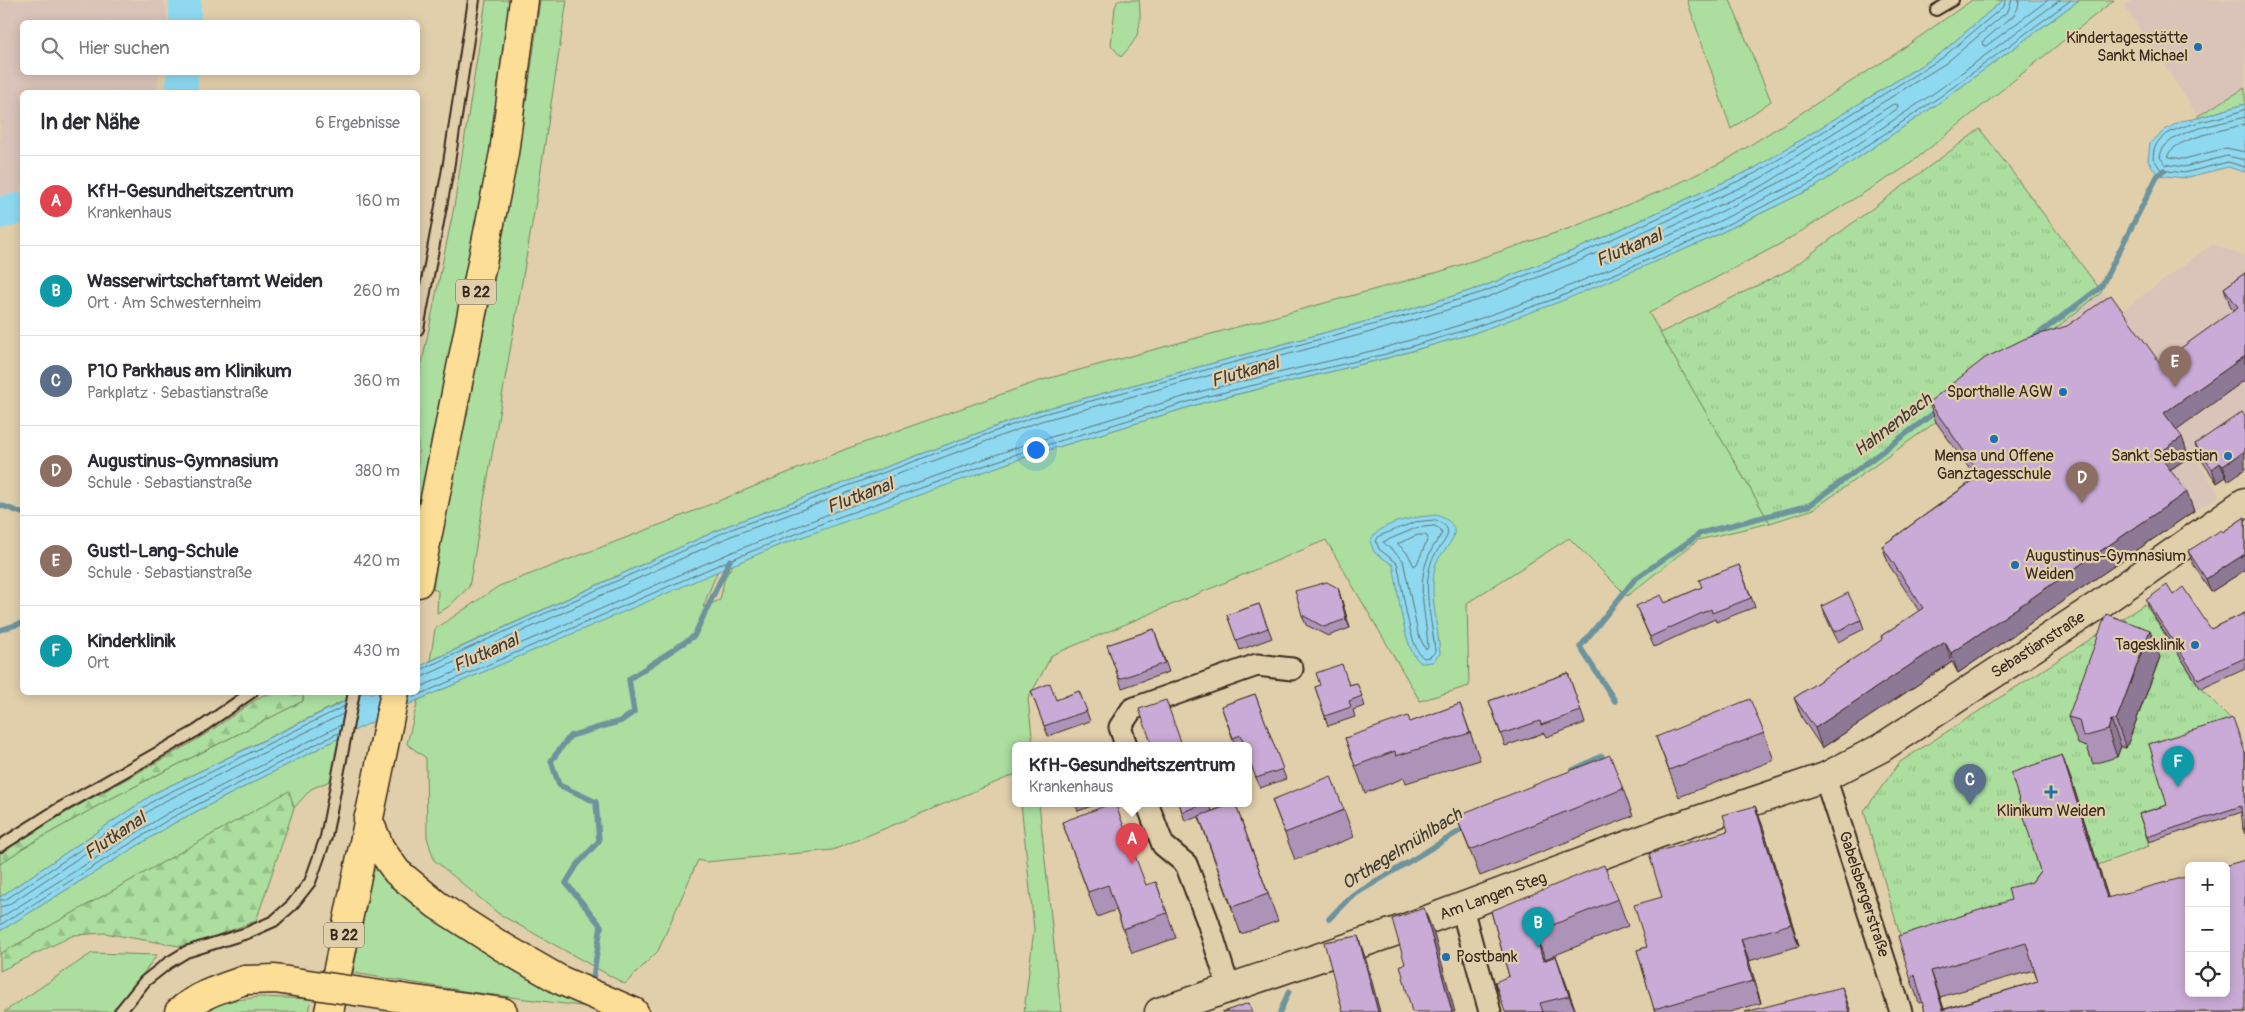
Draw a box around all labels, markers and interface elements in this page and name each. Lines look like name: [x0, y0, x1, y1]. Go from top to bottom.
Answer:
search box: [20, 20, 420, 75]
place label: Kindertagesstätte Sankt Michael: [2066, 28, 2188, 66]
icon: search: [38, 34, 66, 62]
text: Hier suchen: [78, 36, 170, 60]
marker: Kindertagesstätte Sankt Michael: [2192, 41, 2204, 53]
text: In der Nähe: [40, 109, 140, 136]
text: 6 Ergebnisse: [315, 113, 400, 133]
text: KfH-Gesundheitszentrum: [87, 179, 294, 203]
text: A: [51, 191, 61, 211]
text: 160 m: [356, 191, 400, 211]
text: Krankenhaus: [87, 203, 172, 223]
water label: Flutkanal: [1592, 223, 1667, 272]
text: Wasserwirtschaftamt Weiden: [87, 269, 323, 293]
road number: B 22: [456, 280, 496, 304]
text: B: [51, 281, 61, 301]
text: 260 m: [353, 281, 400, 301]
text: Ort · Am Schwesternheim: [87, 293, 261, 313]
pin: E: [2159, 346, 2191, 387]
water label: Flutkanal: [1208, 351, 1283, 393]
text: P10 Parkhaus am Klinikum: [87, 359, 292, 383]
text: C: [51, 371, 61, 391]
text: 360 m: [353, 371, 400, 391]
place label: Sporthalle AGW: [1947, 382, 2053, 402]
text: Parkplatz · Sebastianstraße: [87, 383, 268, 403]
marker: Sporthalle AGW: [2057, 386, 2069, 398]
water label: Hahnenbach: [1849, 387, 1938, 462]
marker: Mensa und Offene Ganztagesschule: [1988, 433, 2000, 445]
your location: [1023, 437, 1049, 463]
place label: Mensa und Offene Ganztagesschule: [1934, 446, 2054, 484]
place label: Sankt Sebastian: [2111, 446, 2218, 466]
text: Augustinus-Gymnasium: [87, 449, 278, 473]
marker: Sankt Sebastian: [2222, 450, 2234, 462]
text: D: [51, 461, 61, 481]
text: 380 m: [354, 461, 400, 481]
pin: D: [2066, 462, 2098, 503]
water label: Flutkanal: [823, 472, 898, 519]
text: Schule · Sebastianstraße: [87, 473, 252, 493]
text: Gustl-Lang-Schule: [87, 539, 238, 563]
place label: Augustinus-Gymnasium Weiden: [2025, 546, 2186, 584]
text: E: [52, 551, 60, 571]
text: 420 m: [353, 551, 400, 571]
marker: Augustinus-Gymnasium Weiden: [2009, 559, 2021, 571]
text: Schule · Sebastianstraße: [87, 563, 252, 583]
street label: Sebastianstraße: [1987, 607, 2089, 683]
water label: Flutkanal: [450, 628, 524, 678]
text: Kinderklinik: [87, 629, 176, 653]
place label: Tagesklinik: [2115, 635, 2185, 655]
marker: Tagesklinik: [2189, 639, 2201, 651]
text: F: [51, 641, 61, 661]
text: 430 m: [353, 641, 400, 661]
text: Ort: [87, 653, 109, 673]
popup: [1012, 742, 1252, 807]
pin: F: [2162, 746, 2194, 787]
text: KfH-Gesundheitszentrum: [1029, 753, 1235, 777]
pin: C: [1954, 764, 1986, 805]
text: Krankenhaus: [1029, 777, 1113, 797]
marker: Klinikum Weiden: [2044, 785, 2058, 799]
place label: Klinikum Weiden: [1997, 801, 2106, 821]
water label: Orthegelmühlbach: [1338, 802, 1468, 895]
water label: Flutkanal: [80, 806, 152, 865]
pin: A: [1116, 823, 1148, 864]
street label: Gabelsbergerstraße: [1834, 829, 1894, 960]
map controls: [2185, 862, 2230, 997]
button: +: [2185, 862, 2230, 907]
street label: Am Langen Steg: [1437, 867, 1549, 925]
pin: B: [1522, 907, 1554, 948]
button: −: [2185, 907, 2230, 952]
road number: B 22: [324, 922, 364, 948]
place label: Postbank: [1456, 947, 1518, 967]
marker: Postbank: [1440, 951, 1452, 963]
button: locate: [2185, 952, 2230, 997]

